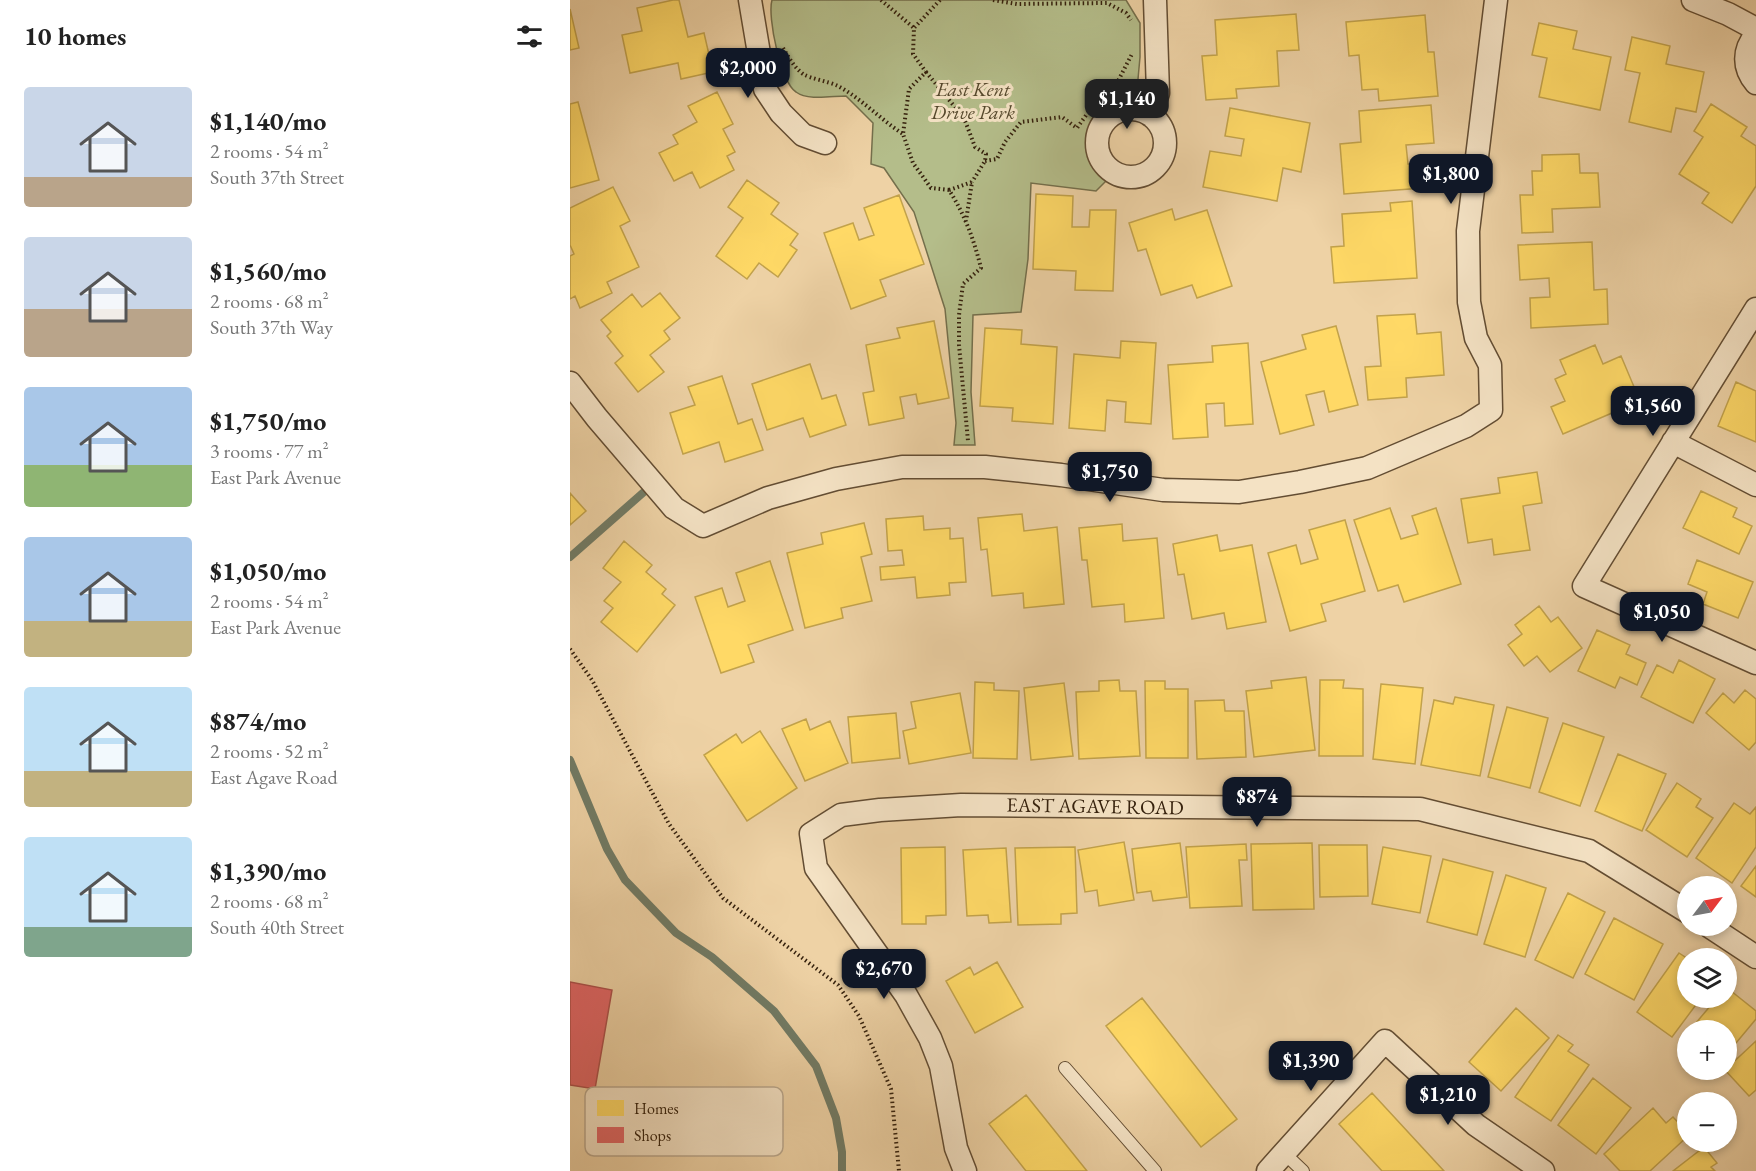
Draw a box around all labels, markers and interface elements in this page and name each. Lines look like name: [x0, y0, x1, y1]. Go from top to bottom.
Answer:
text: 10 homes: [24, 19, 126, 53]
icon: filters: [513, 20, 546, 53]
pin: $2,000: [699, 48, 797, 99]
text: $2,000: [720, 54, 776, 80]
park label: East Kent Drive Park: [930, 76, 1015, 125]
pin: $1,140: [1078, 79, 1176, 130]
text: $1,140: [1099, 85, 1155, 111]
text: $1,140/mo: [210, 104, 326, 138]
icon: home: [72, 111, 144, 183]
text: 2 rooms · 54 m²: [210, 138, 329, 164]
pin: $1,800: [1402, 154, 1500, 205]
text: $1,800: [1423, 160, 1479, 186]
text: South 37th Street: [210, 164, 344, 190]
text: $1,560/mo: [210, 254, 326, 288]
icon: home: [72, 261, 144, 333]
text: 2 rooms · 68 m²: [210, 288, 329, 314]
text: South 37th Way: [210, 314, 333, 340]
pin: $1,560: [1604, 386, 1702, 437]
text: $1,560: [1625, 392, 1681, 418]
text: $1,750/mo: [210, 404, 326, 438]
icon: home: [72, 411, 144, 483]
text: 3 rooms · 77 m²: [210, 438, 329, 464]
pin: $1,750: [1061, 452, 1159, 503]
text: $1,750: [1082, 458, 1138, 484]
text: East Park Avenue: [210, 464, 341, 490]
text: $1,050/mo: [210, 554, 326, 588]
icon: home: [72, 561, 144, 633]
text: 2 rooms · 54 m²: [210, 588, 329, 614]
pin: $1,050: [1613, 592, 1711, 643]
text: $1,050: [1634, 598, 1690, 624]
text: East Park Avenue: [210, 614, 341, 640]
text: $874/mo: [210, 704, 306, 738]
icon: home: [72, 711, 144, 783]
text: 2 rooms · 52 m²: [210, 738, 329, 764]
text: East Agave Road: [210, 764, 338, 790]
pin: $874: [1221, 777, 1293, 828]
text: $874: [1237, 783, 1277, 809]
street label: EAST AGAVE ROAD: [1006, 791, 1184, 821]
text: $1,390/mo: [210, 854, 326, 888]
icon: home: [72, 861, 144, 933]
north arrow: [1677, 876, 1737, 936]
map controls: [1677, 876, 1737, 1152]
text: 2 rooms · 68 m²: [210, 888, 329, 914]
text: South 40th Street: [210, 914, 344, 940]
button: layers: [1677, 948, 1737, 1008]
pin: $2,670: [835, 949, 933, 1000]
text: $2,670: [856, 955, 912, 981]
button: +: [1677, 1020, 1737, 1080]
pin: $1,390: [1262, 1041, 1360, 1092]
text: $1,390: [1283, 1047, 1339, 1073]
pin: $1,210: [1399, 1075, 1497, 1126]
text: $1,210: [1420, 1081, 1476, 1107]
legend: [585, 1087, 783, 1156]
button: −: [1677, 1092, 1737, 1152]
text: Homes: [634, 1098, 679, 1119]
text: Shops: [634, 1125, 671, 1146]

